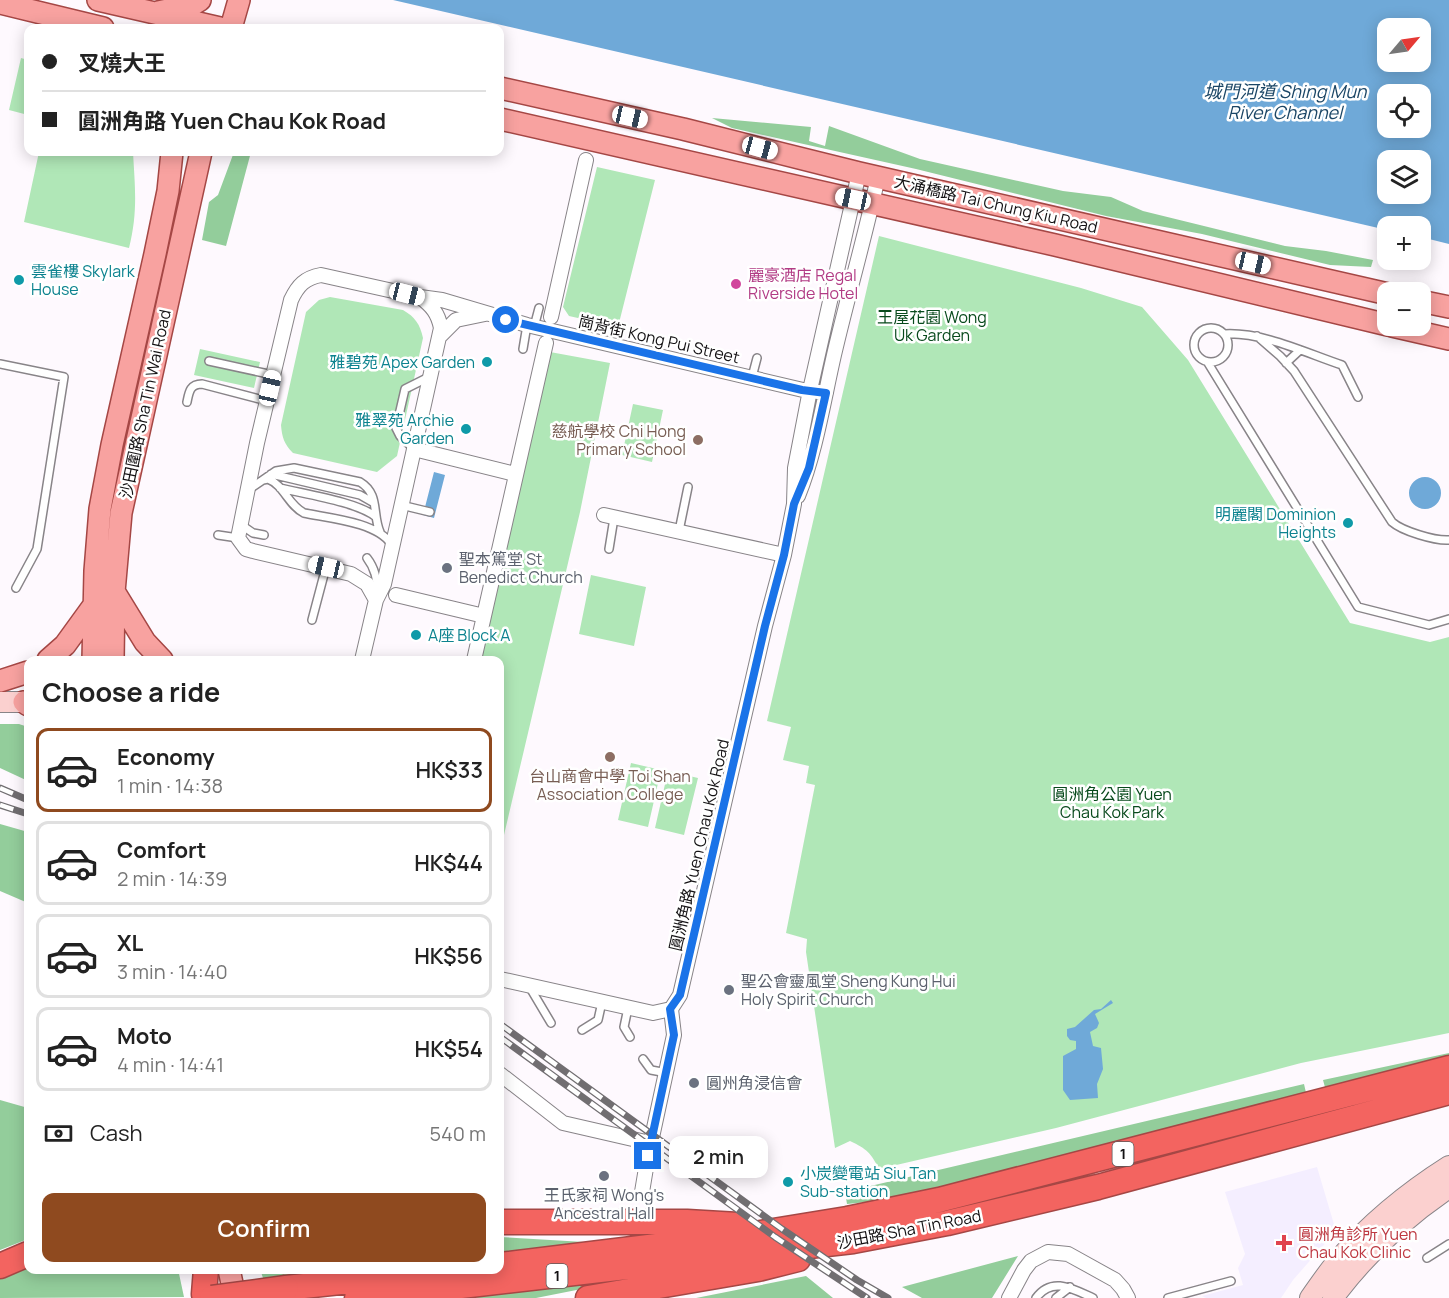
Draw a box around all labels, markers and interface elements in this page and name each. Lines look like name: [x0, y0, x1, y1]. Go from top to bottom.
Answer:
north arrow: [1377, 18, 1431, 72]
map controls: [1377, 18, 1431, 336]
text: 叉燒大王: [78, 48, 166, 78]
water label: 城門河道 Shing Mun River Channel: [1203, 79, 1368, 124]
button: locate: [1377, 84, 1431, 138]
car: [610, 104, 650, 130]
text: 圓洲角路 Yuen Chau Kok Road: [78, 106, 386, 136]
car: [740, 135, 780, 161]
button: layers: [1377, 150, 1431, 204]
street label: 大涌橋路 Tai Chung Kiu Road: [892, 170, 1100, 238]
car: [834, 186, 872, 212]
button: +: [1377, 216, 1431, 270]
car: [1233, 250, 1273, 276]
place label: 雲雀樓 Skylark House: [31, 260, 136, 300]
place label: 麗豪酒店 Regal Riverside Hotel: [748, 264, 858, 304]
marker: 雲雀樓 Skylark House: [12, 273, 26, 287]
marker: 麗豪酒店 Regal Riverside Hotel: [729, 277, 743, 291]
car: [387, 281, 427, 307]
button: −: [1377, 282, 1431, 336]
route start: [492, 306, 519, 333]
park label: 王屋花園 Wong Uk Garden: [877, 306, 987, 346]
street label: 沙田圍路 Sha Tin Wai Road: [114, 307, 176, 501]
street label: 崗背街 Kong Pui Street: [576, 310, 742, 368]
place label: 雅碧苑 Apex Garden: [330, 351, 475, 373]
marker: 雅碧苑 Apex Garden: [480, 355, 494, 369]
car: [257, 368, 283, 408]
place label: 雅翠苑 Archie Garden: [356, 409, 454, 449]
place label: 慈航學校 Chi Hong Primary School: [552, 420, 686, 460]
marker: 雅翠苑 Archie Garden: [459, 422, 473, 436]
marker: 慈航學校 Chi Hong Primary School: [691, 433, 705, 447]
place label: 明麗閣 Dominion Heights: [1215, 503, 1336, 543]
marker: 明麗閣 Dominion Heights: [1341, 516, 1355, 530]
place label: 聖本篤堂 St Benedict Church: [459, 548, 583, 588]
car: [306, 554, 346, 580]
marker: 聖本篤堂 St Benedict Church: [440, 561, 454, 575]
place label: A座 Block A: [428, 624, 510, 646]
marker: A座 Block A: [409, 628, 423, 642]
text: Choose a ride: [42, 673, 220, 710]
street label: 圓洲角路 Yuen Chau Kok Road: [664, 737, 734, 953]
text: Economy: [117, 742, 215, 772]
icon: car: [45, 743, 99, 797]
marker: 台山商會中學 Toi Shan Association College: [603, 750, 617, 764]
text: HK$33: [416, 755, 483, 785]
place label: 台山商會中學 Toi Shan Association College: [529, 765, 691, 805]
text: 1 min · 14:38: [117, 772, 223, 799]
park label: 圓洲角公園 Yuen Chau Kok Park: [1052, 783, 1172, 823]
text: Comfort: [117, 835, 206, 865]
icon: car: [45, 836, 99, 890]
text: HK$44: [414, 848, 483, 878]
text: 2 min · 14:39: [117, 865, 227, 892]
text: XL: [117, 928, 143, 958]
icon: car: [45, 929, 99, 983]
text: HK$56: [414, 941, 483, 971]
text: 3 min · 14:40: [117, 958, 228, 985]
place label: 聖公會靈風堂 Sheng Kung Hui Holy Spirit Church: [741, 970, 956, 1010]
marker: 聖公會靈風堂 Sheng Kung Hui Holy Spirit Church: [722, 983, 736, 997]
text: Moto: [117, 1021, 172, 1051]
icon: car: [45, 1022, 99, 1076]
text: HK$54: [415, 1034, 483, 1064]
text: 4 min · 14:41: [117, 1051, 224, 1078]
place label: 圓州角浸信會: [706, 1072, 802, 1094]
marker: 圓州角浸信會: [687, 1076, 701, 1090]
icon: cash: [42, 1117, 75, 1150]
text: Cash: [90, 1118, 143, 1148]
text: 540 m: [430, 1120, 486, 1147]
callout: 2 min: [669, 1135, 768, 1177]
route end: [634, 1142, 661, 1169]
road number: 1: [1112, 1142, 1134, 1166]
text: 2 min: [693, 1143, 744, 1170]
place label: 小炭變電站 Siu Tan Sub-station: [800, 1162, 936, 1202]
marker: 王氏家祠 Wong's Ancestral Hall: [597, 1169, 611, 1183]
marker: 小炭變電站 Siu Tan Sub-station: [781, 1175, 795, 1189]
place label: 王氏家祠 Wong's Ancestral Hall: [544, 1184, 664, 1224]
button: Confirm: [42, 1193, 486, 1262]
street label: 沙田路 Sha Tin Road: [835, 1204, 983, 1254]
place label: 圓洲角診所 Yuen Chau Kok Clinic: [1298, 1223, 1418, 1263]
marker: 圓洲角診所 Yuen Chau Kok Clinic: [1275, 1234, 1293, 1252]
road number: 1: [546, 1264, 568, 1288]

